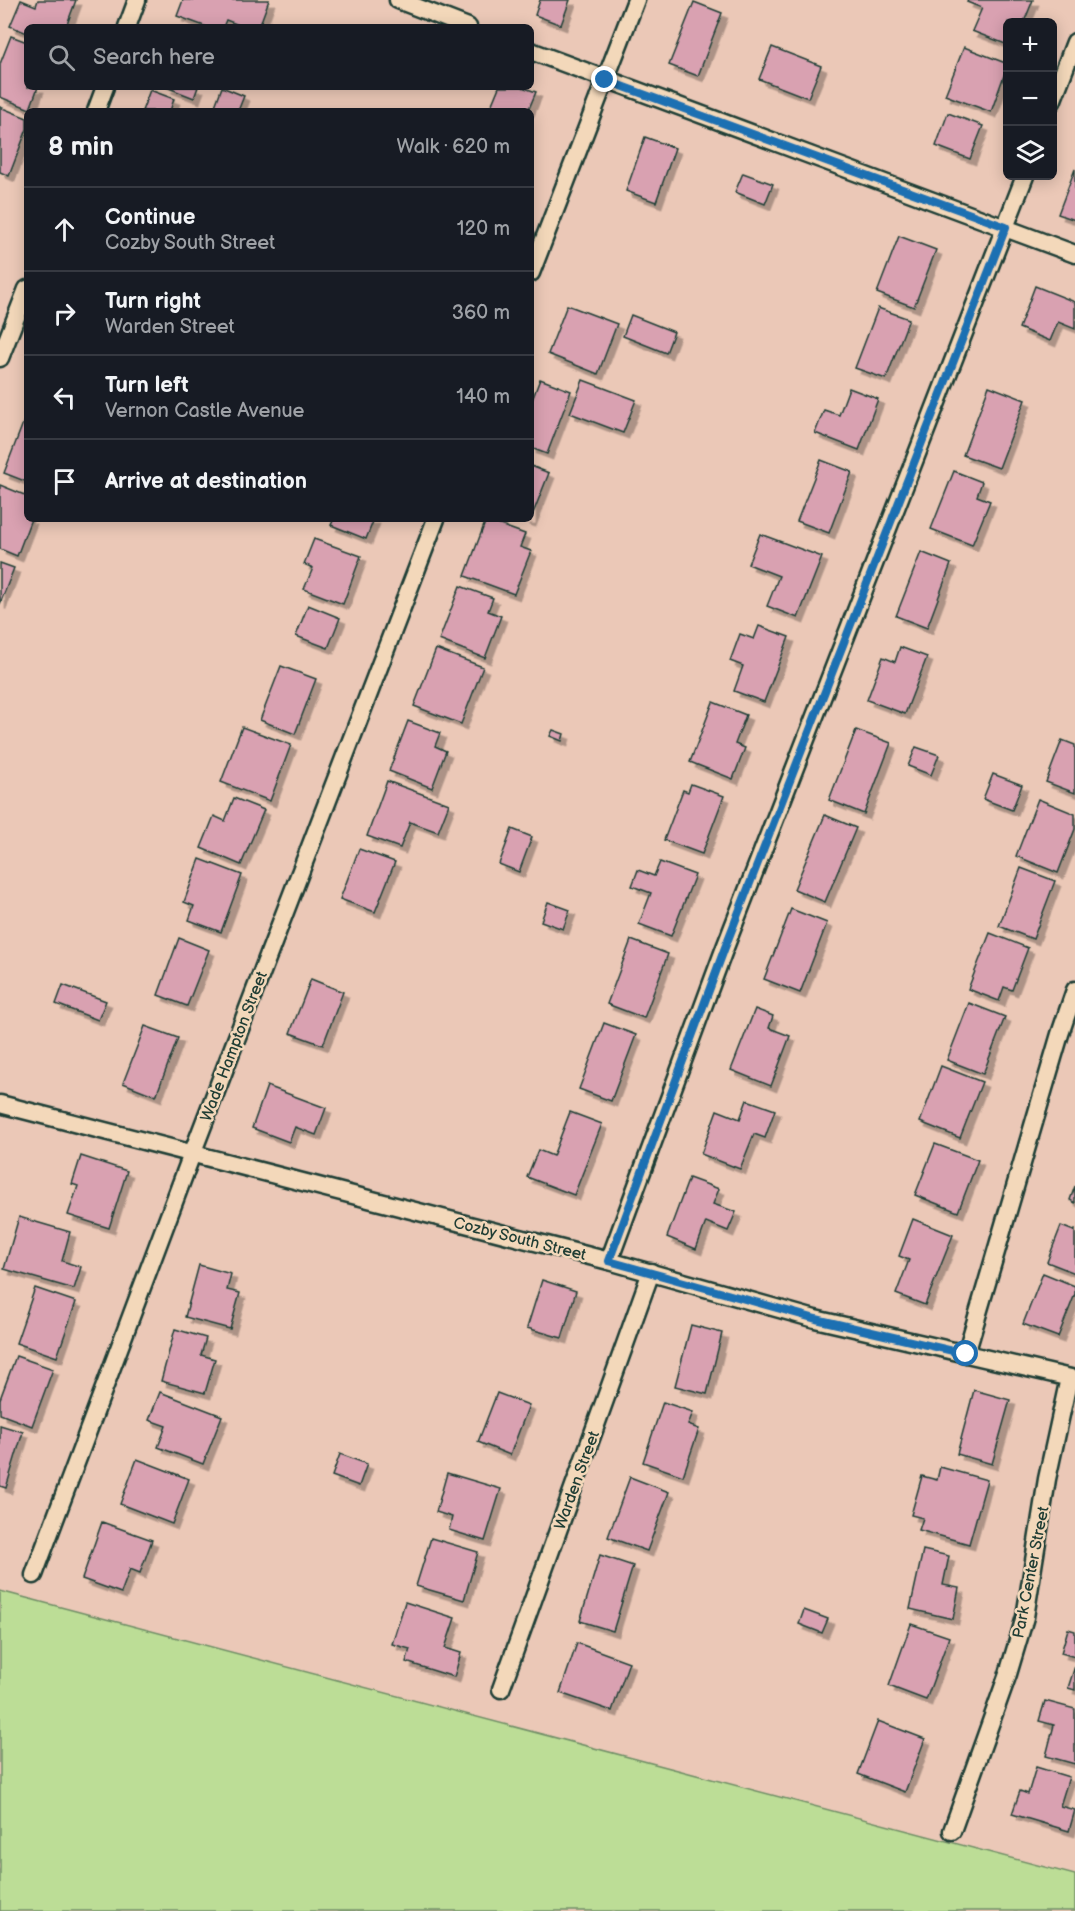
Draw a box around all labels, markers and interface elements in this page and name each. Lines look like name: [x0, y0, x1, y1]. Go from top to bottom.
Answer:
map controls: [1003, 18, 1057, 180]
button: +: [1003, 18, 1057, 72]
search box: [24, 24, 534, 90]
icon: search: [45, 41, 78, 74]
text: Search here: [93, 44, 215, 71]
route end: [591, 66, 617, 92]
button: −: [1003, 72, 1057, 126]
button: layers: [1003, 126, 1057, 180]
text: 8 min: [48, 132, 114, 163]
text: Walk · 620 m: [397, 135, 510, 159]
text: Continue: [105, 204, 195, 231]
icon: ahead: [48, 213, 81, 246]
text: 120 m: [457, 217, 510, 241]
text: Cozby South Street: [105, 231, 275, 255]
text: Turn right: [105, 288, 201, 315]
icon: right: [48, 297, 81, 330]
text: 360 m: [452, 301, 510, 325]
text: Warden Street: [105, 315, 235, 339]
text: Turn left: [105, 372, 189, 399]
icon: left: [48, 381, 81, 414]
text: 140 m: [456, 385, 510, 409]
text: Vernon Castle Avenue: [105, 399, 304, 423]
icon: arrive: [48, 465, 81, 498]
text: Arrive at destination: [105, 468, 307, 495]
street label: Wade Hampton Street: [197, 969, 272, 1124]
street label: Cozby South Street: [451, 1214, 588, 1265]
route start: [952, 1340, 978, 1366]
street label: Warden Street: [551, 1428, 604, 1533]
street label: Park Center Street: [1009, 1505, 1054, 1640]

